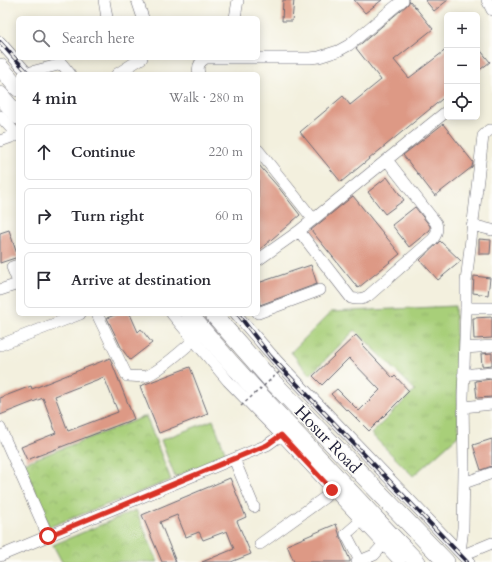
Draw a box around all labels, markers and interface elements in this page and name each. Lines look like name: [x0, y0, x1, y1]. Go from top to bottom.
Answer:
map controls: [444, 12, 480, 120]
button: +: [444, 12, 480, 48]
search box: [16, 16, 260, 60]
icon: search: [30, 27, 52, 49]
text: Search here: [62, 28, 135, 48]
button: −: [444, 48, 480, 84]
button: locate: [444, 84, 480, 120]
text: 4 min: [32, 87, 77, 110]
text: Walk · 280 m: [169, 89, 244, 107]
icon: ahead: [33, 141, 55, 163]
text: Continue: [71, 142, 136, 162]
text: 220 m: [209, 143, 243, 161]
icon: right: [33, 205, 55, 227]
text: Turn right: [71, 206, 144, 226]
text: 60 m: [215, 207, 243, 225]
icon: arrive: [33, 269, 55, 291]
text: Arrive at destination: [71, 270, 211, 290]
street label: Hosur Road: [289, 400, 366, 478]
route end: [323, 481, 341, 499]
route start: [39, 527, 57, 545]

